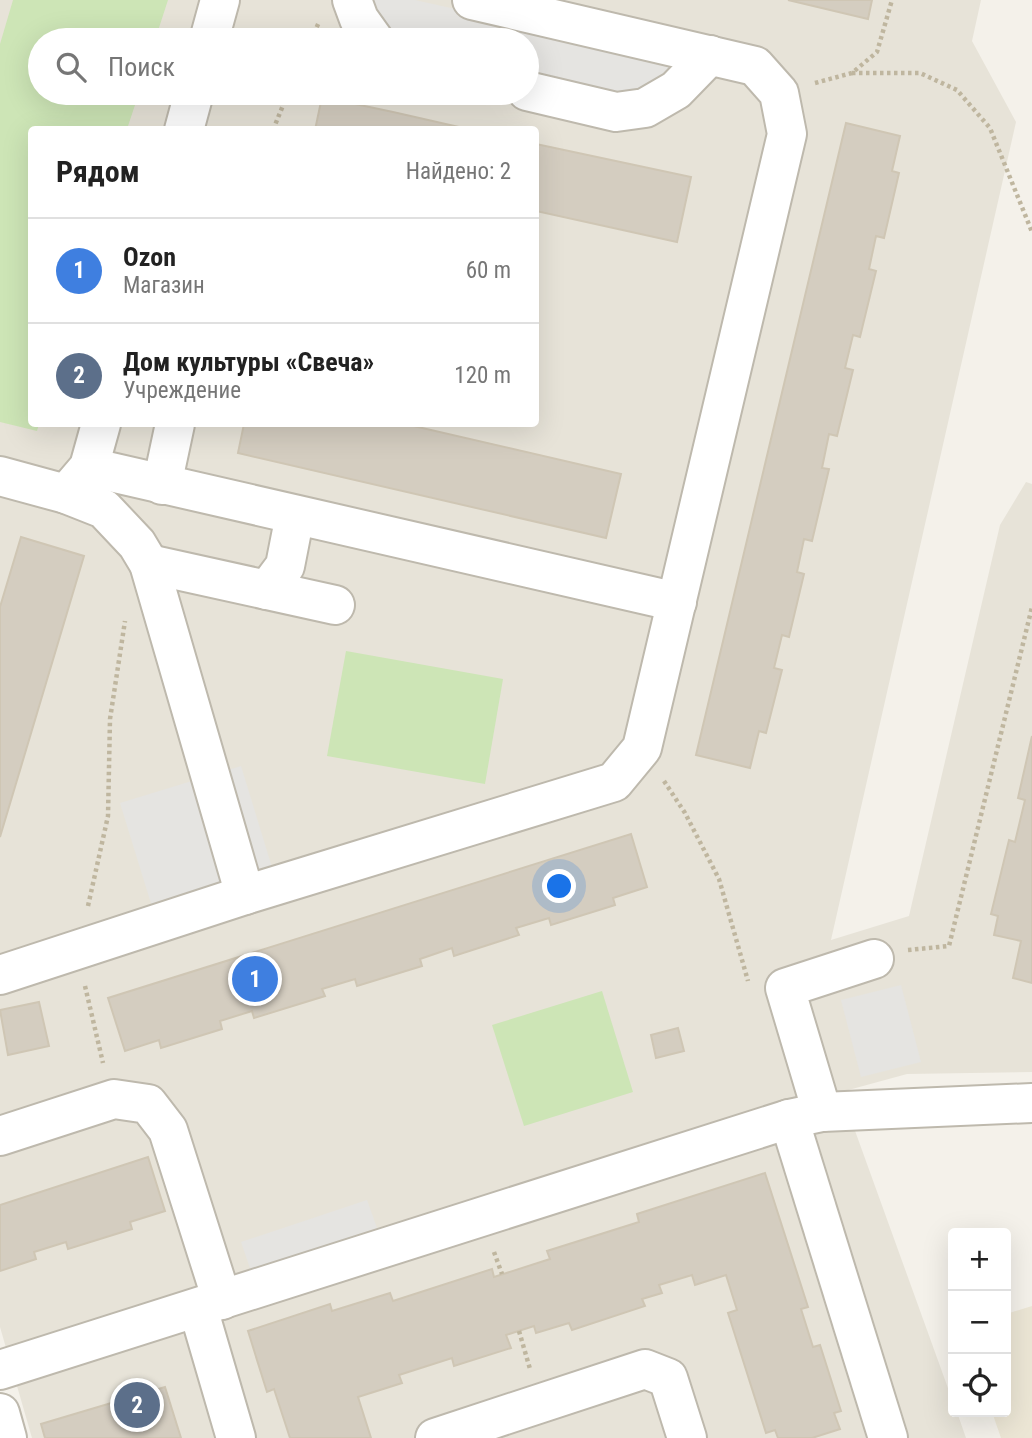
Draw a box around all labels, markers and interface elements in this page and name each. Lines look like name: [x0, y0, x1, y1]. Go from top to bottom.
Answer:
search box: [28, 28, 539, 105]
icon: search: [52, 48, 90, 86]
text: Поиск: [108, 52, 175, 82]
text: Рядом: [56, 154, 140, 189]
text: Найдено: 2: [406, 158, 511, 185]
text: Ozon: [123, 242, 176, 272]
text: 1: [73, 257, 85, 284]
text: 60 m: [466, 257, 511, 284]
text: Магазин: [123, 272, 205, 299]
text: Дом культуры «Свеча»: [123, 347, 374, 377]
text: 2: [73, 362, 85, 389]
text: 120 m: [454, 362, 511, 389]
text: Учреждение: [123, 377, 241, 404]
your location: [542, 869, 576, 903]
pin: 1: [232, 953, 278, 1005]
map controls: [948, 1228, 1011, 1417]
button: +: [948, 1228, 1011, 1291]
button: −: [948, 1291, 1011, 1354]
button: locate: [948, 1354, 1011, 1417]
pin: 2: [114, 1379, 160, 1431]

